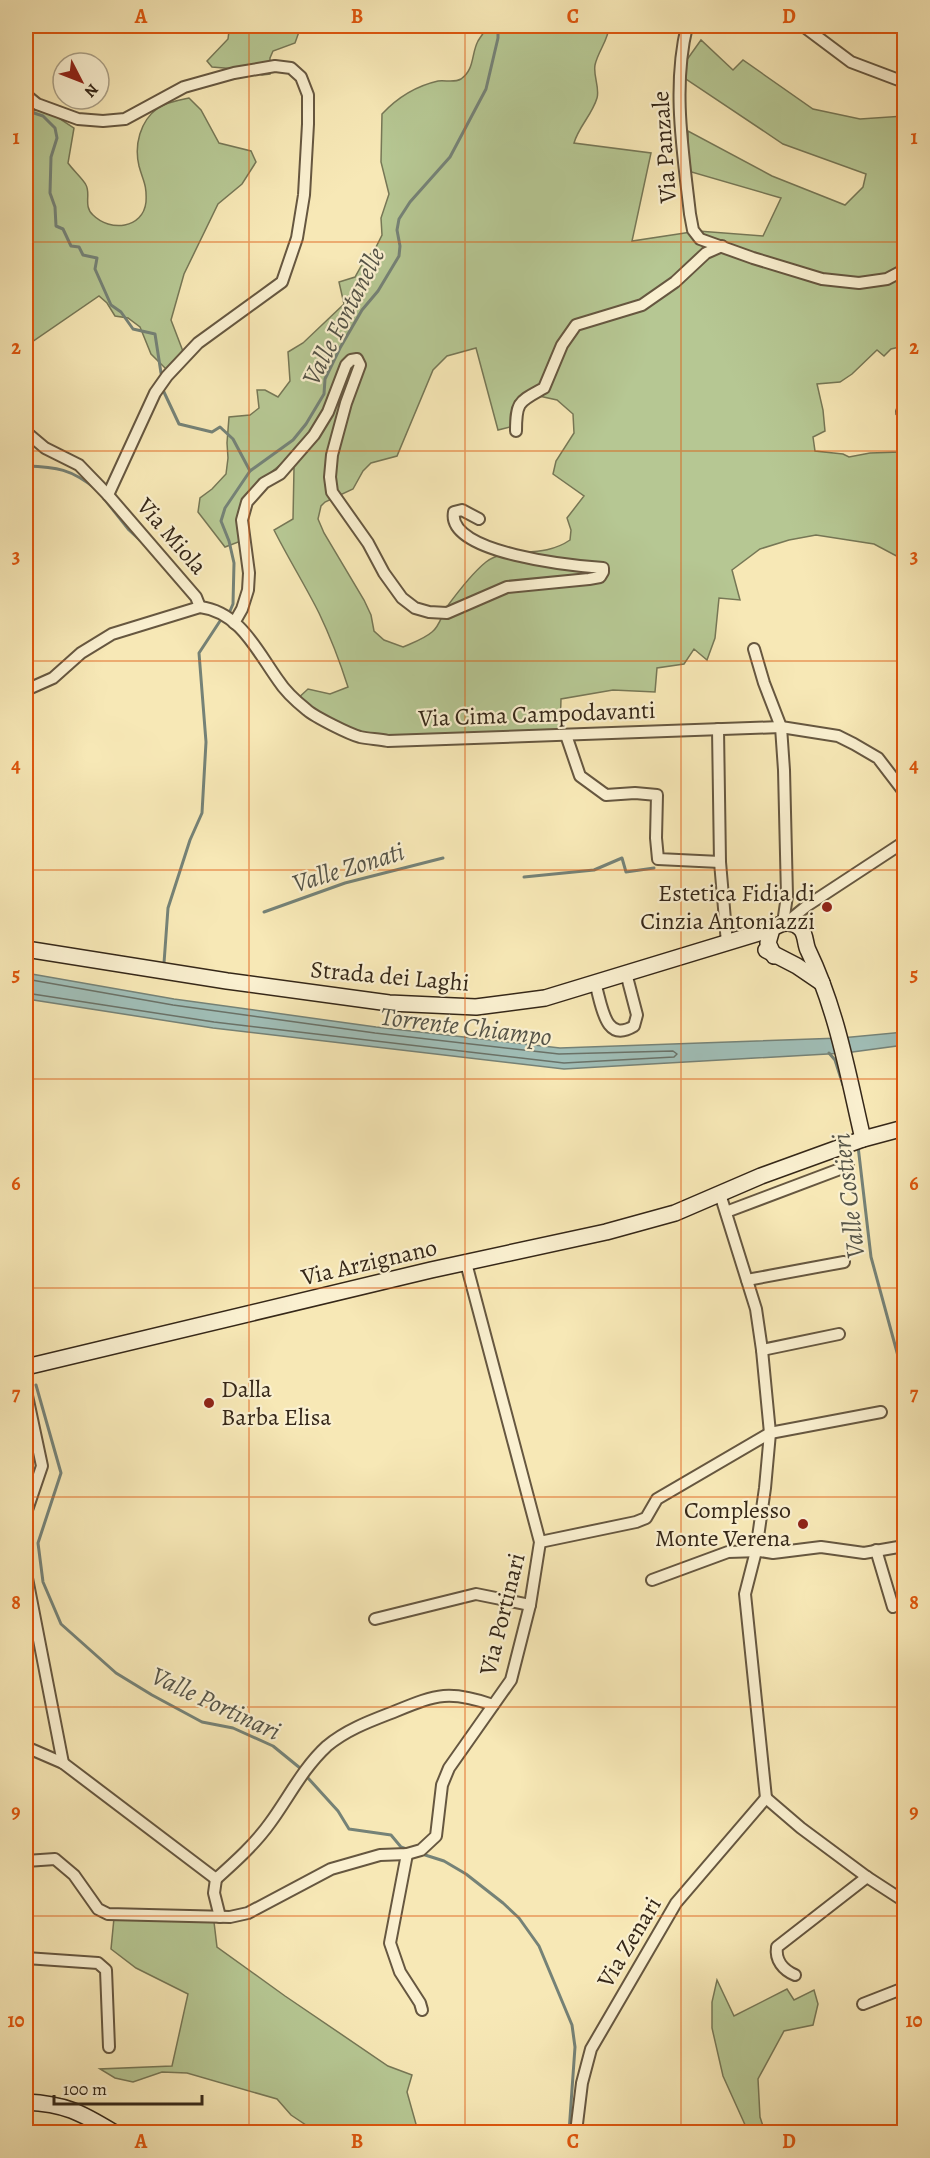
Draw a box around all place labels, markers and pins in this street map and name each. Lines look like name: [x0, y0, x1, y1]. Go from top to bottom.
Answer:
place label: Estetica Fidia di Cinzia Antoniazzi: [640, 877, 815, 937]
marker: Estetica Fidia di Cinzia Antoniazzi: [820, 900, 834, 914]
place label: Dalla Barba Elisa: [221, 1373, 332, 1433]
marker: Dalla Barba Elisa: [202, 1396, 216, 1410]
place label: Complesso Monte Verena: [655, 1494, 792, 1554]
marker: Complesso Monte Verena: [796, 1517, 810, 1531]

